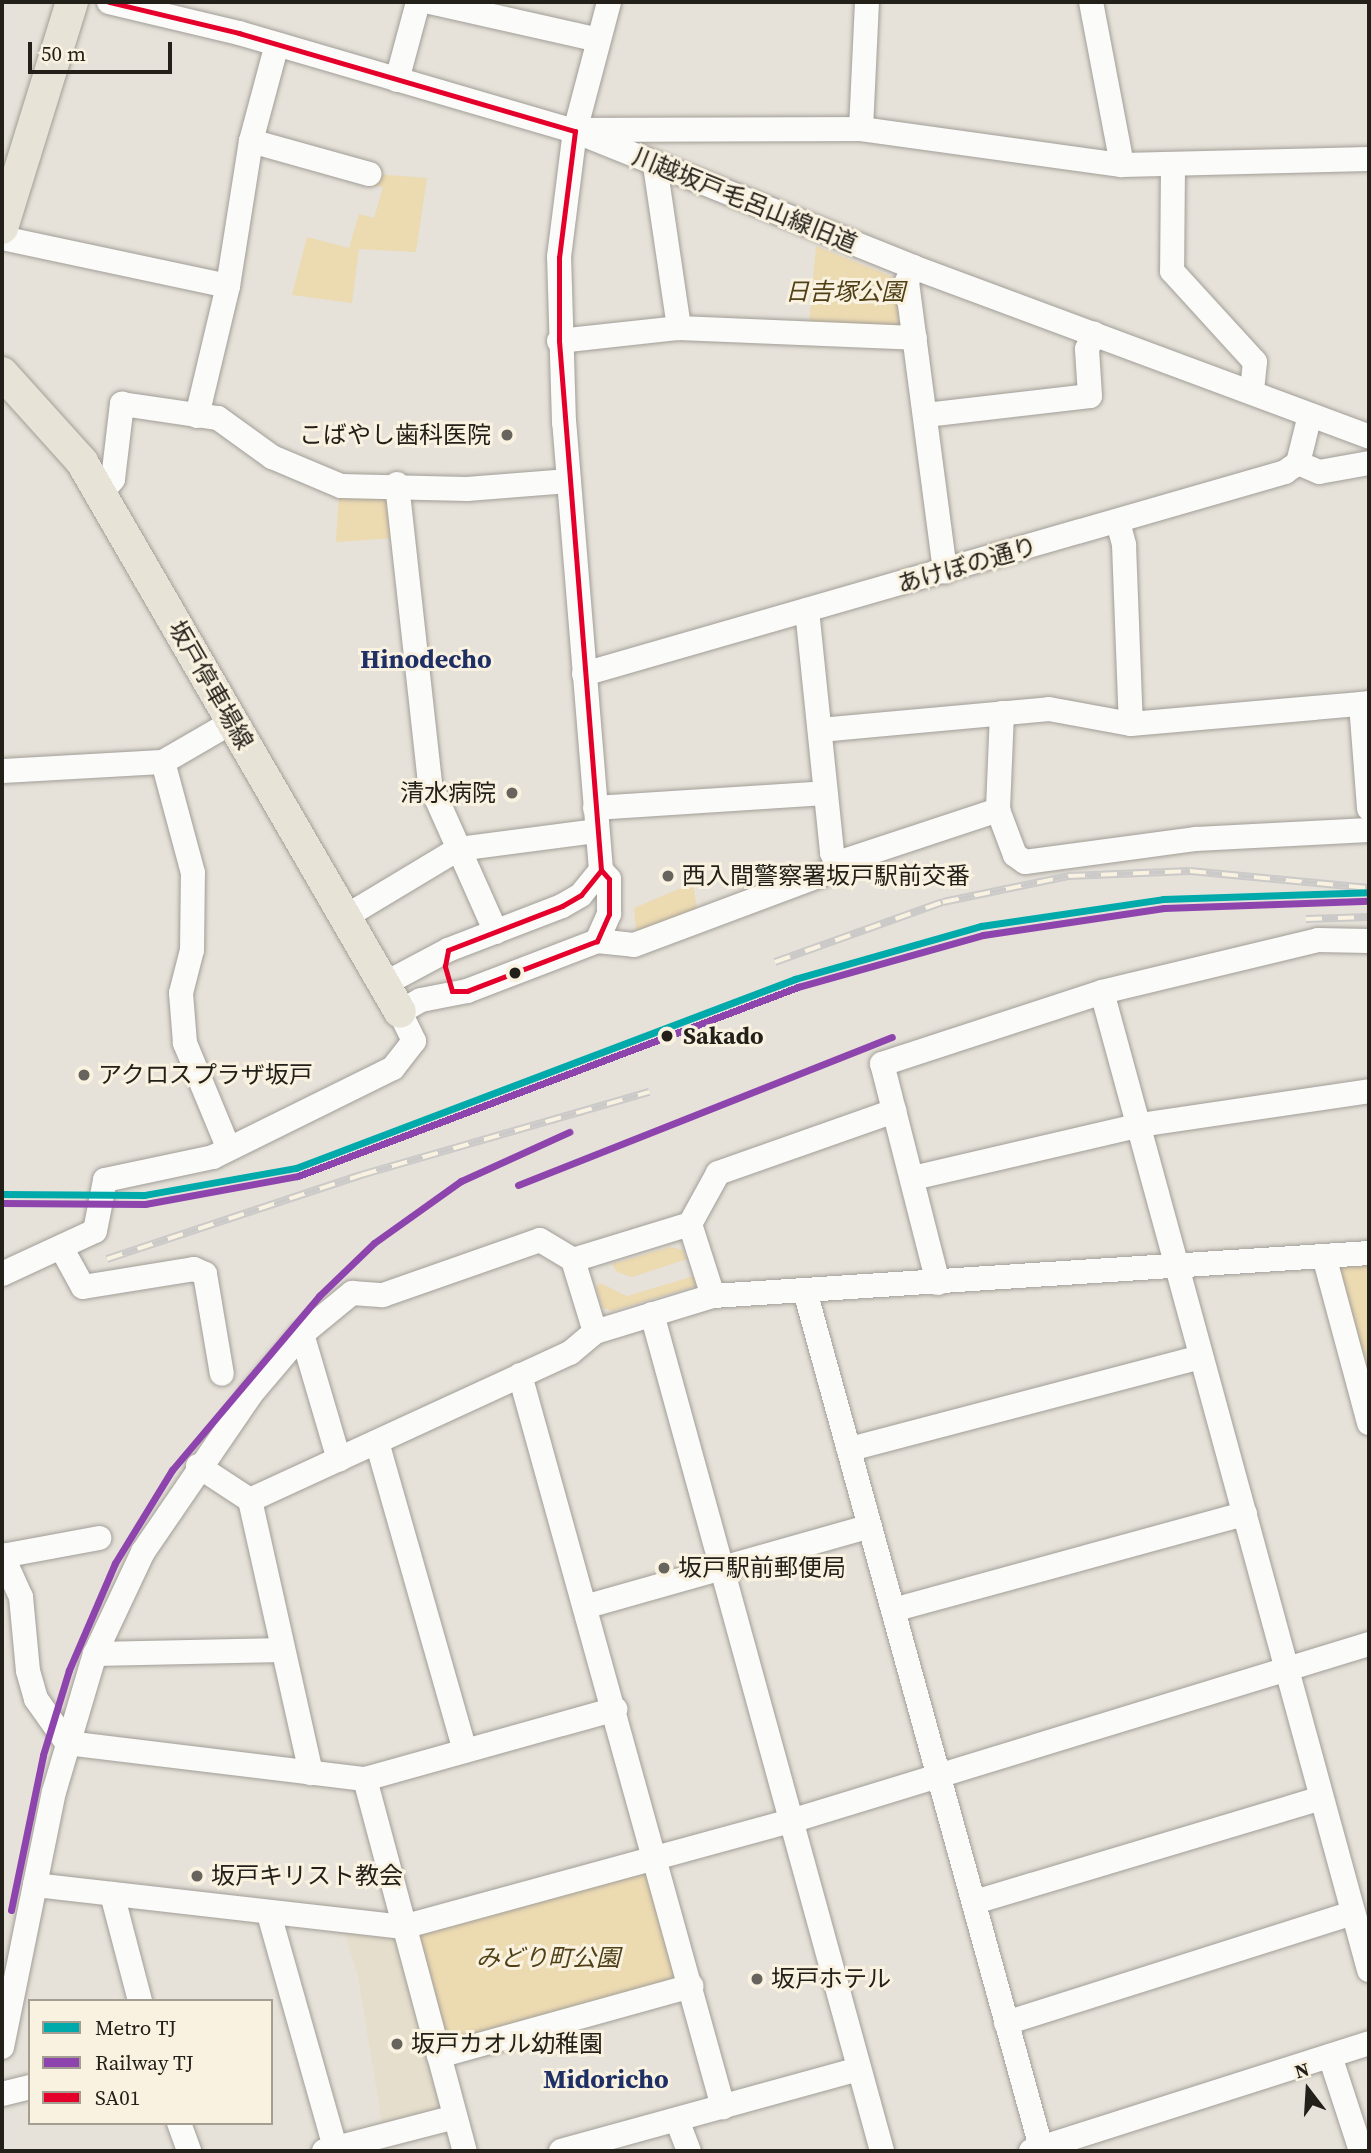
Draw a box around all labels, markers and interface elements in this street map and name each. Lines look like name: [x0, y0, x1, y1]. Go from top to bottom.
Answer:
scale bar: [32, 28, 175, 72]
text: 50 m: [41, 39, 86, 68]
street label: 川越坂戸毛呂山線旧道: [628, 142, 862, 258]
park label: 日𠮷塚公園: [785, 278, 905, 306]
place label: こばやし歯科医院: [299, 421, 491, 449]
marker: こばやし歯科医院: [497, 425, 517, 445]
street label: あけぼの通り: [894, 531, 1040, 599]
street label: 坂戸停車場線: [163, 615, 259, 755]
district label: Hinodecho: [360, 644, 492, 676]
place label: 清水病院: [400, 779, 496, 807]
marker: 清水病院: [502, 783, 522, 803]
place label: 西入間警察署坂戸駅前交番: [682, 862, 970, 890]
marker: 西入間警察署坂戸駅前交番: [660, 868, 676, 884]
unlabelled marker: [508, 966, 522, 980]
place label: Sakado: [683, 1022, 764, 1050]
marker: Sakado: [657, 1026, 677, 1046]
place label: アクロスプラザ坂戸: [98, 1061, 314, 1089]
marker: アクロスプラザ坂戸: [76, 1067, 92, 1083]
place label: 坂戸駅前郵便局: [678, 1554, 846, 1582]
marker: 坂戸駅前郵便局: [656, 1560, 672, 1576]
place label: 坂戸キリスト教会: [211, 1862, 403, 1890]
marker: 坂戸キリスト教会: [189, 1868, 205, 1884]
park label: みどり町公園: [476, 1944, 620, 1972]
place label: 坂戸ホテル: [771, 1965, 891, 1993]
marker: 坂戸ホテル: [749, 1971, 765, 1987]
legend: [28, 1999, 273, 2125]
text: Metro TJ: [95, 2013, 176, 2042]
place label: 坂戸カオル幼稚園: [411, 2030, 603, 2058]
marker: 坂戸カオル幼稚園: [389, 2036, 405, 2052]
text: Railway TJ: [95, 2048, 194, 2077]
north arrow: [1273, 2055, 1343, 2125]
text: N: [1291, 2055, 1312, 2084]
district label: Midoricho: [543, 2064, 669, 2096]
text: SA01: [95, 2083, 140, 2112]

